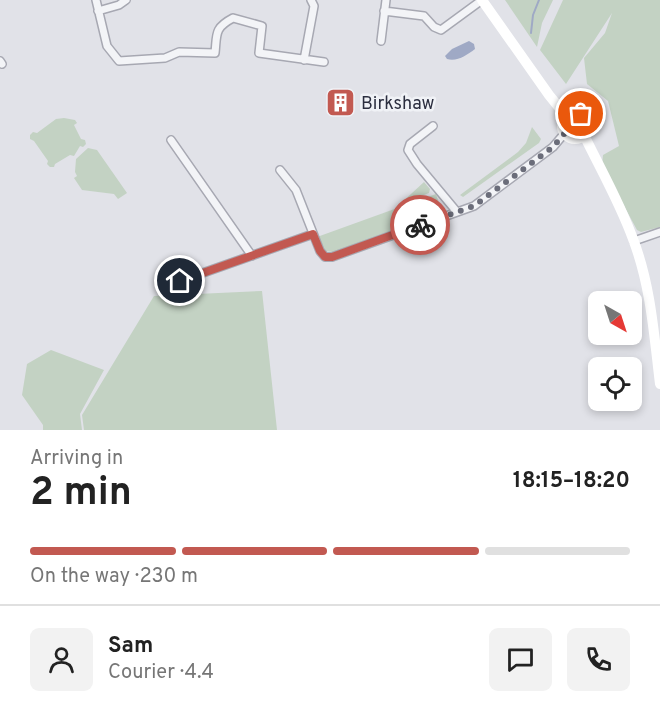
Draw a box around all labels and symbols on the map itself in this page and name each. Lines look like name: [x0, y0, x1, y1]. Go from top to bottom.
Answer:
building icon: Birkshaw: [324, 87, 356, 119]
pin: [555, 88, 606, 139]
place label: Birkshaw: [361, 93, 434, 116]
courier: [390, 195, 450, 255]
pin: [154, 255, 205, 306]
north arrow: [588, 291, 642, 345]

